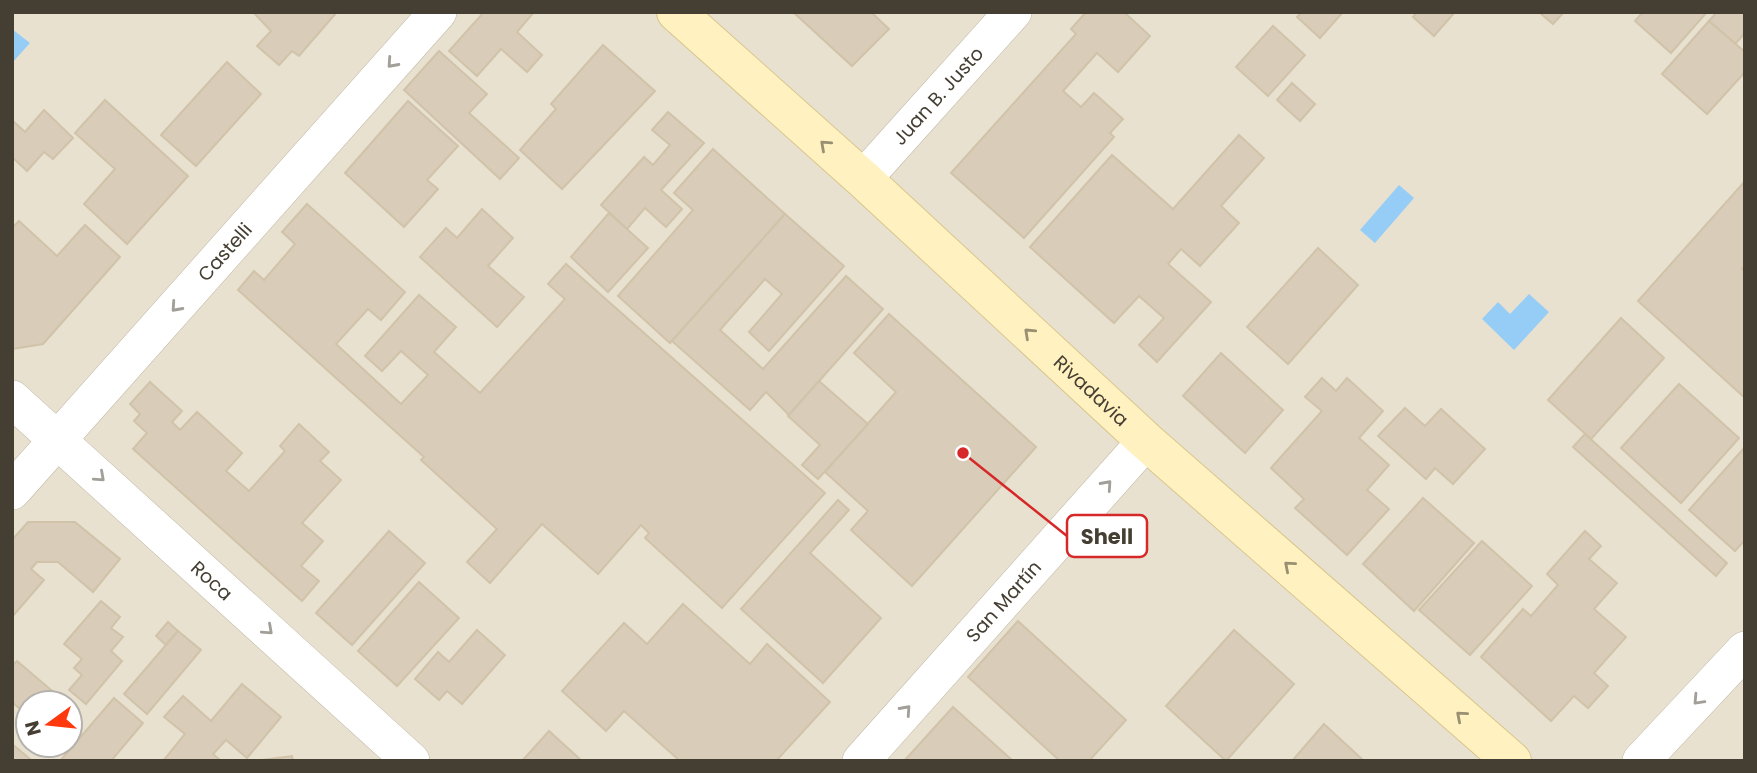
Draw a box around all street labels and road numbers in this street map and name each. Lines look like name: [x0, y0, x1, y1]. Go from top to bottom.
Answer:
street label: Juan B. Justo: [886, 40, 989, 151]
street label: Castelli: [191, 217, 258, 287]
street label: Rivadavia: [1048, 349, 1135, 432]
street label: Roca: [185, 554, 239, 607]
street label: San Martín: [960, 554, 1047, 648]

